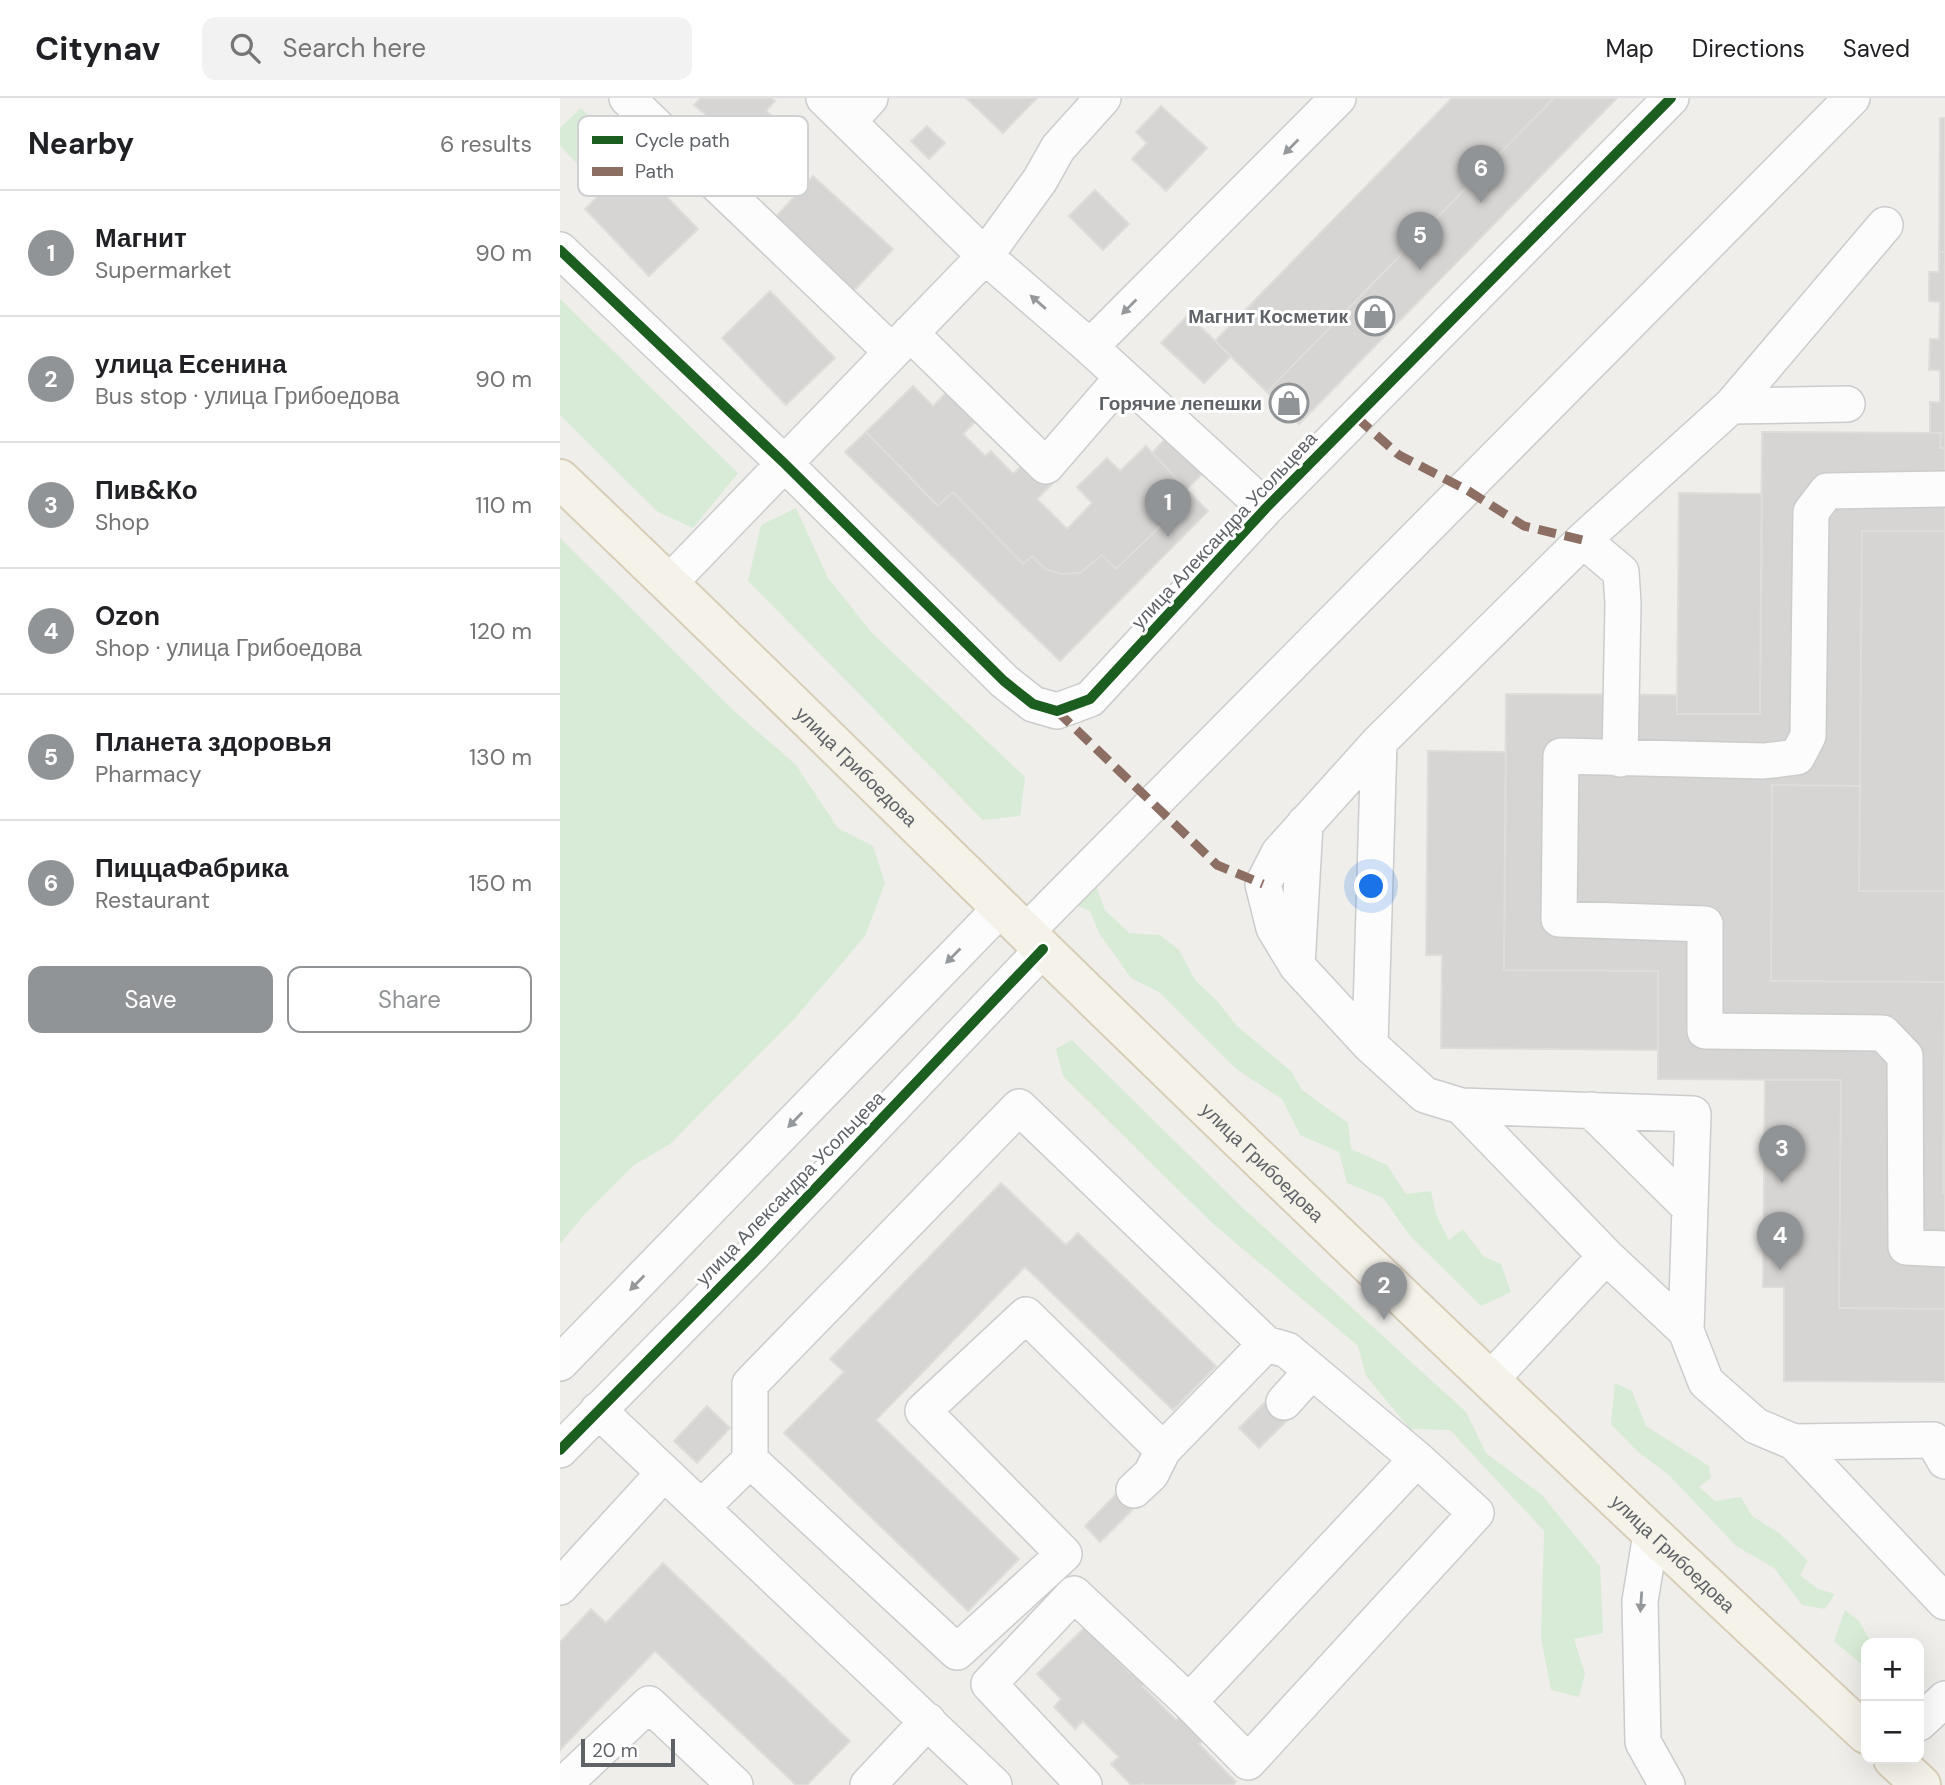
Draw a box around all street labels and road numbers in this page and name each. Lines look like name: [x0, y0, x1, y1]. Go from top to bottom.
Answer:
street label: улица Александра Усольцева: [1126, 426, 1323, 634]
street label: улица Грибоедова: [790, 701, 923, 833]
street label: улица Александра Усольцева: [691, 1085, 890, 1291]
street label: улица Грибоедова: [1195, 1097, 1329, 1228]
street label: улица Грибоедова: [1605, 1489, 1740, 1618]

